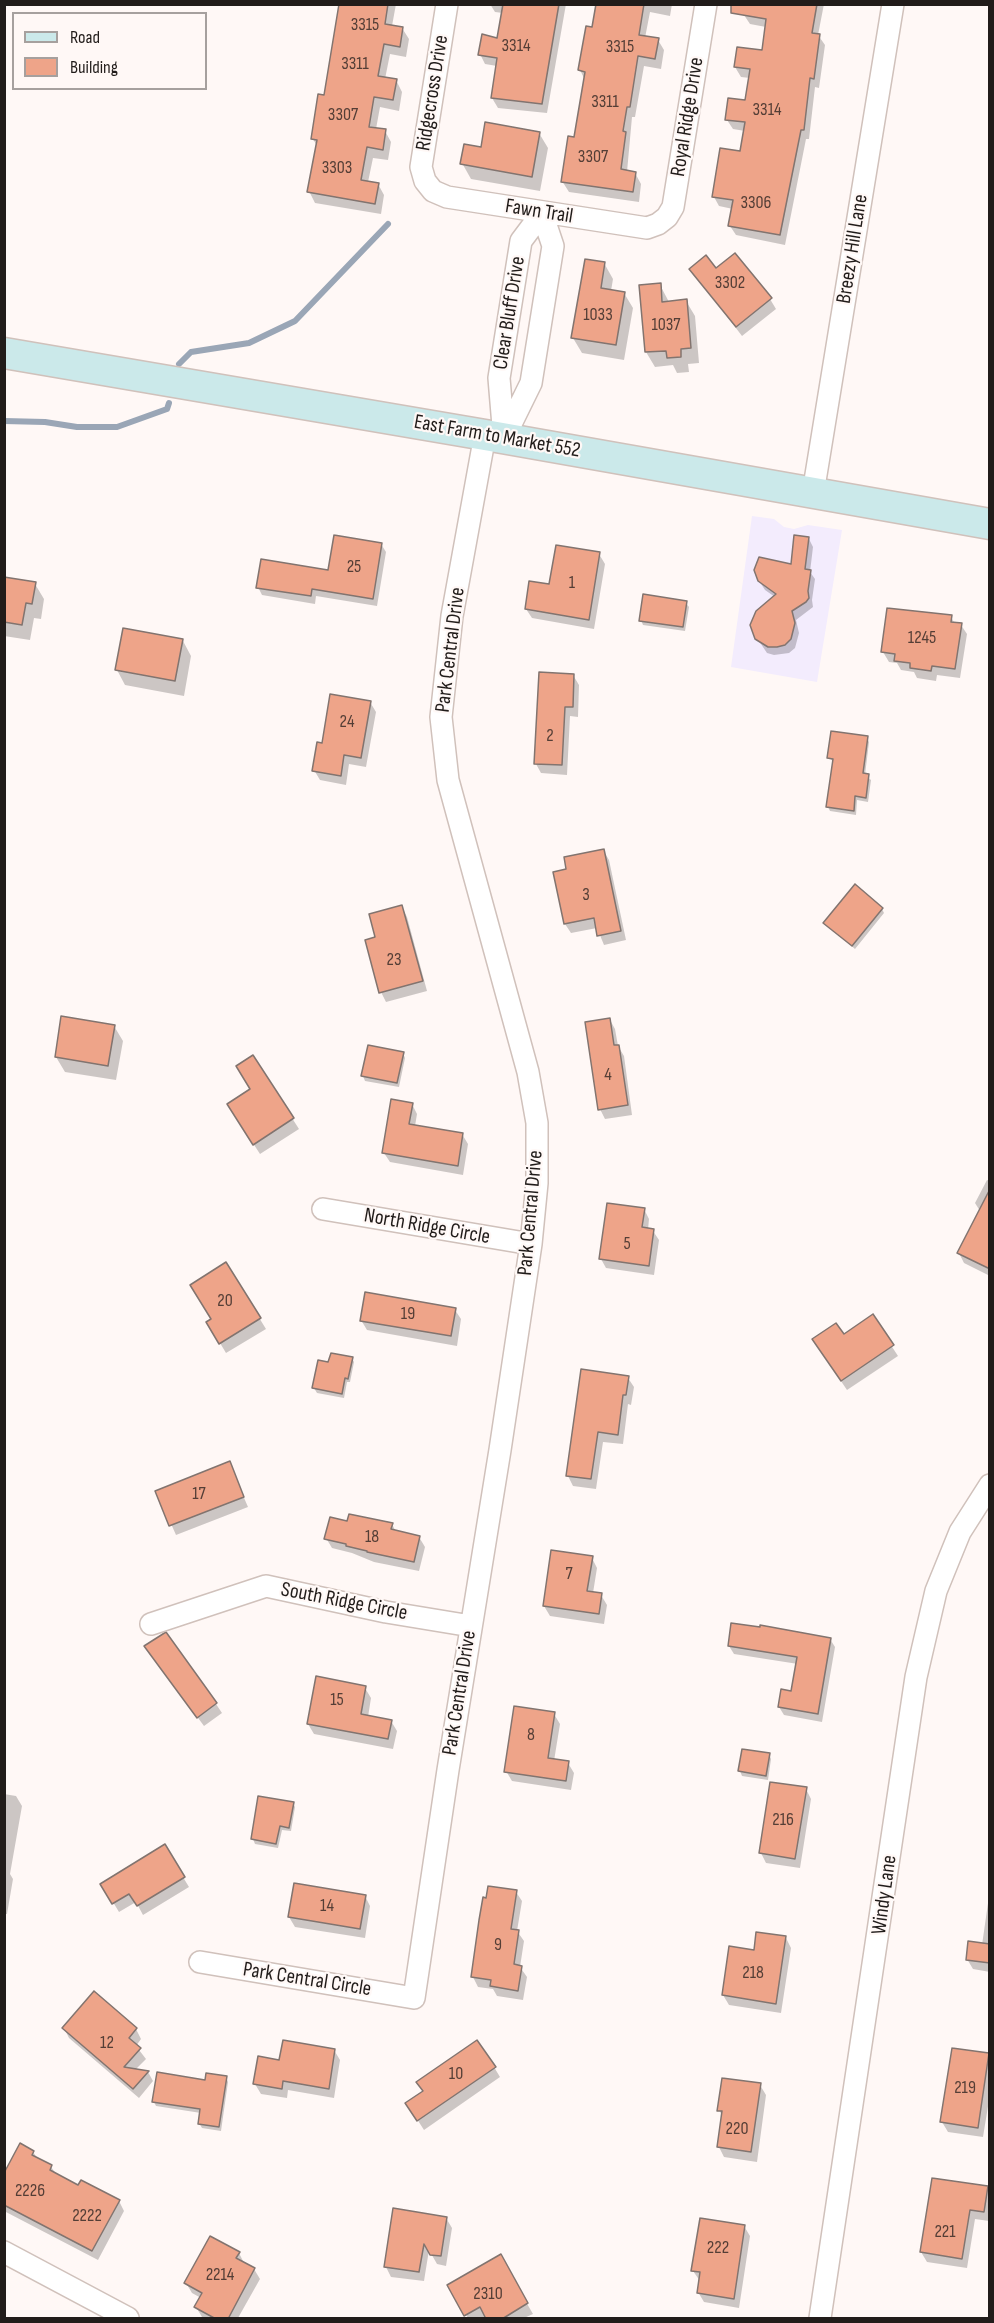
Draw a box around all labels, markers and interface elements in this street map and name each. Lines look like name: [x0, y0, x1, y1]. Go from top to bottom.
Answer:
legend: [12, 12, 207, 90]
house number: 3315: [351, 14, 379, 36]
text: Road: [70, 27, 100, 48]
street label: Ridgecross Drive: [411, 33, 455, 153]
house number: 3314: [502, 35, 530, 57]
house number: 3315: [606, 36, 634, 58]
house number: 3311: [341, 53, 369, 75]
street label: Royal Ridge Drive: [666, 56, 710, 178]
text: Building: [70, 57, 118, 78]
house number: 3311: [591, 91, 619, 113]
house number: 3314: [753, 99, 781, 121]
house number: 3307: [328, 104, 358, 126]
house number: 3307: [578, 146, 608, 168]
house number: 3303: [322, 157, 352, 179]
house number: 3306: [740, 192, 772, 214]
street label: Breezy Hill Lane: [832, 193, 874, 305]
street label: Fawn Trail: [503, 194, 575, 230]
street label: Clear Bluff Drive: [489, 255, 531, 371]
house number: 3302: [715, 272, 745, 294]
house number: 1033: [583, 304, 613, 326]
house number: 1037: [651, 314, 681, 336]
street label: East Farm to Market 552: [412, 410, 582, 464]
house number: 25: [347, 556, 361, 578]
house number: 1: [569, 572, 575, 594]
street label: Park Central Drive: [431, 586, 471, 714]
house number: 1245: [908, 627, 936, 649]
house number: 24: [340, 711, 354, 733]
house number: 2: [546, 725, 554, 747]
house number: 3: [582, 884, 590, 906]
house number: 23: [387, 949, 401, 971]
house number: 4: [604, 1064, 612, 1086]
street label: Park Central Drive: [513, 1149, 549, 1277]
street label: North Ridge Circle: [362, 1204, 492, 1250]
house number: 5: [623, 1233, 631, 1255]
house number: 20: [217, 1290, 233, 1312]
house number: 19: [401, 1303, 415, 1325]
house number: 17: [192, 1483, 206, 1505]
house number: 18: [365, 1526, 379, 1548]
house number: 7: [565, 1563, 573, 1585]
street label: South Ridge Circle: [279, 1577, 409, 1627]
street label: Park Central Drive: [438, 1629, 482, 1757]
house number: 15: [330, 1689, 344, 1711]
house number: 8: [527, 1724, 535, 1746]
house number: 216: [772, 1809, 794, 1831]
street label: Windy Lane: [867, 1854, 903, 1936]
house number: 14: [320, 1895, 334, 1917]
house number: 9: [494, 1934, 502, 1956]
street label: Park Central Circle: [241, 1957, 373, 2003]
house number: 218: [742, 1962, 764, 1984]
house number: 12: [100, 2032, 114, 2054]
house number: 10: [449, 2063, 463, 2085]
house number: 219: [954, 2077, 976, 2099]
house number: 220: [726, 2118, 748, 2140]
house number: 2226: [15, 2180, 45, 2202]
house number: 2222: [72, 2205, 102, 2227]
house number: 221: [934, 2221, 956, 2243]
house number: 222: [707, 2237, 729, 2259]
house number: 2214: [206, 2264, 234, 2286]
house number: 2310: [473, 2283, 503, 2305]

